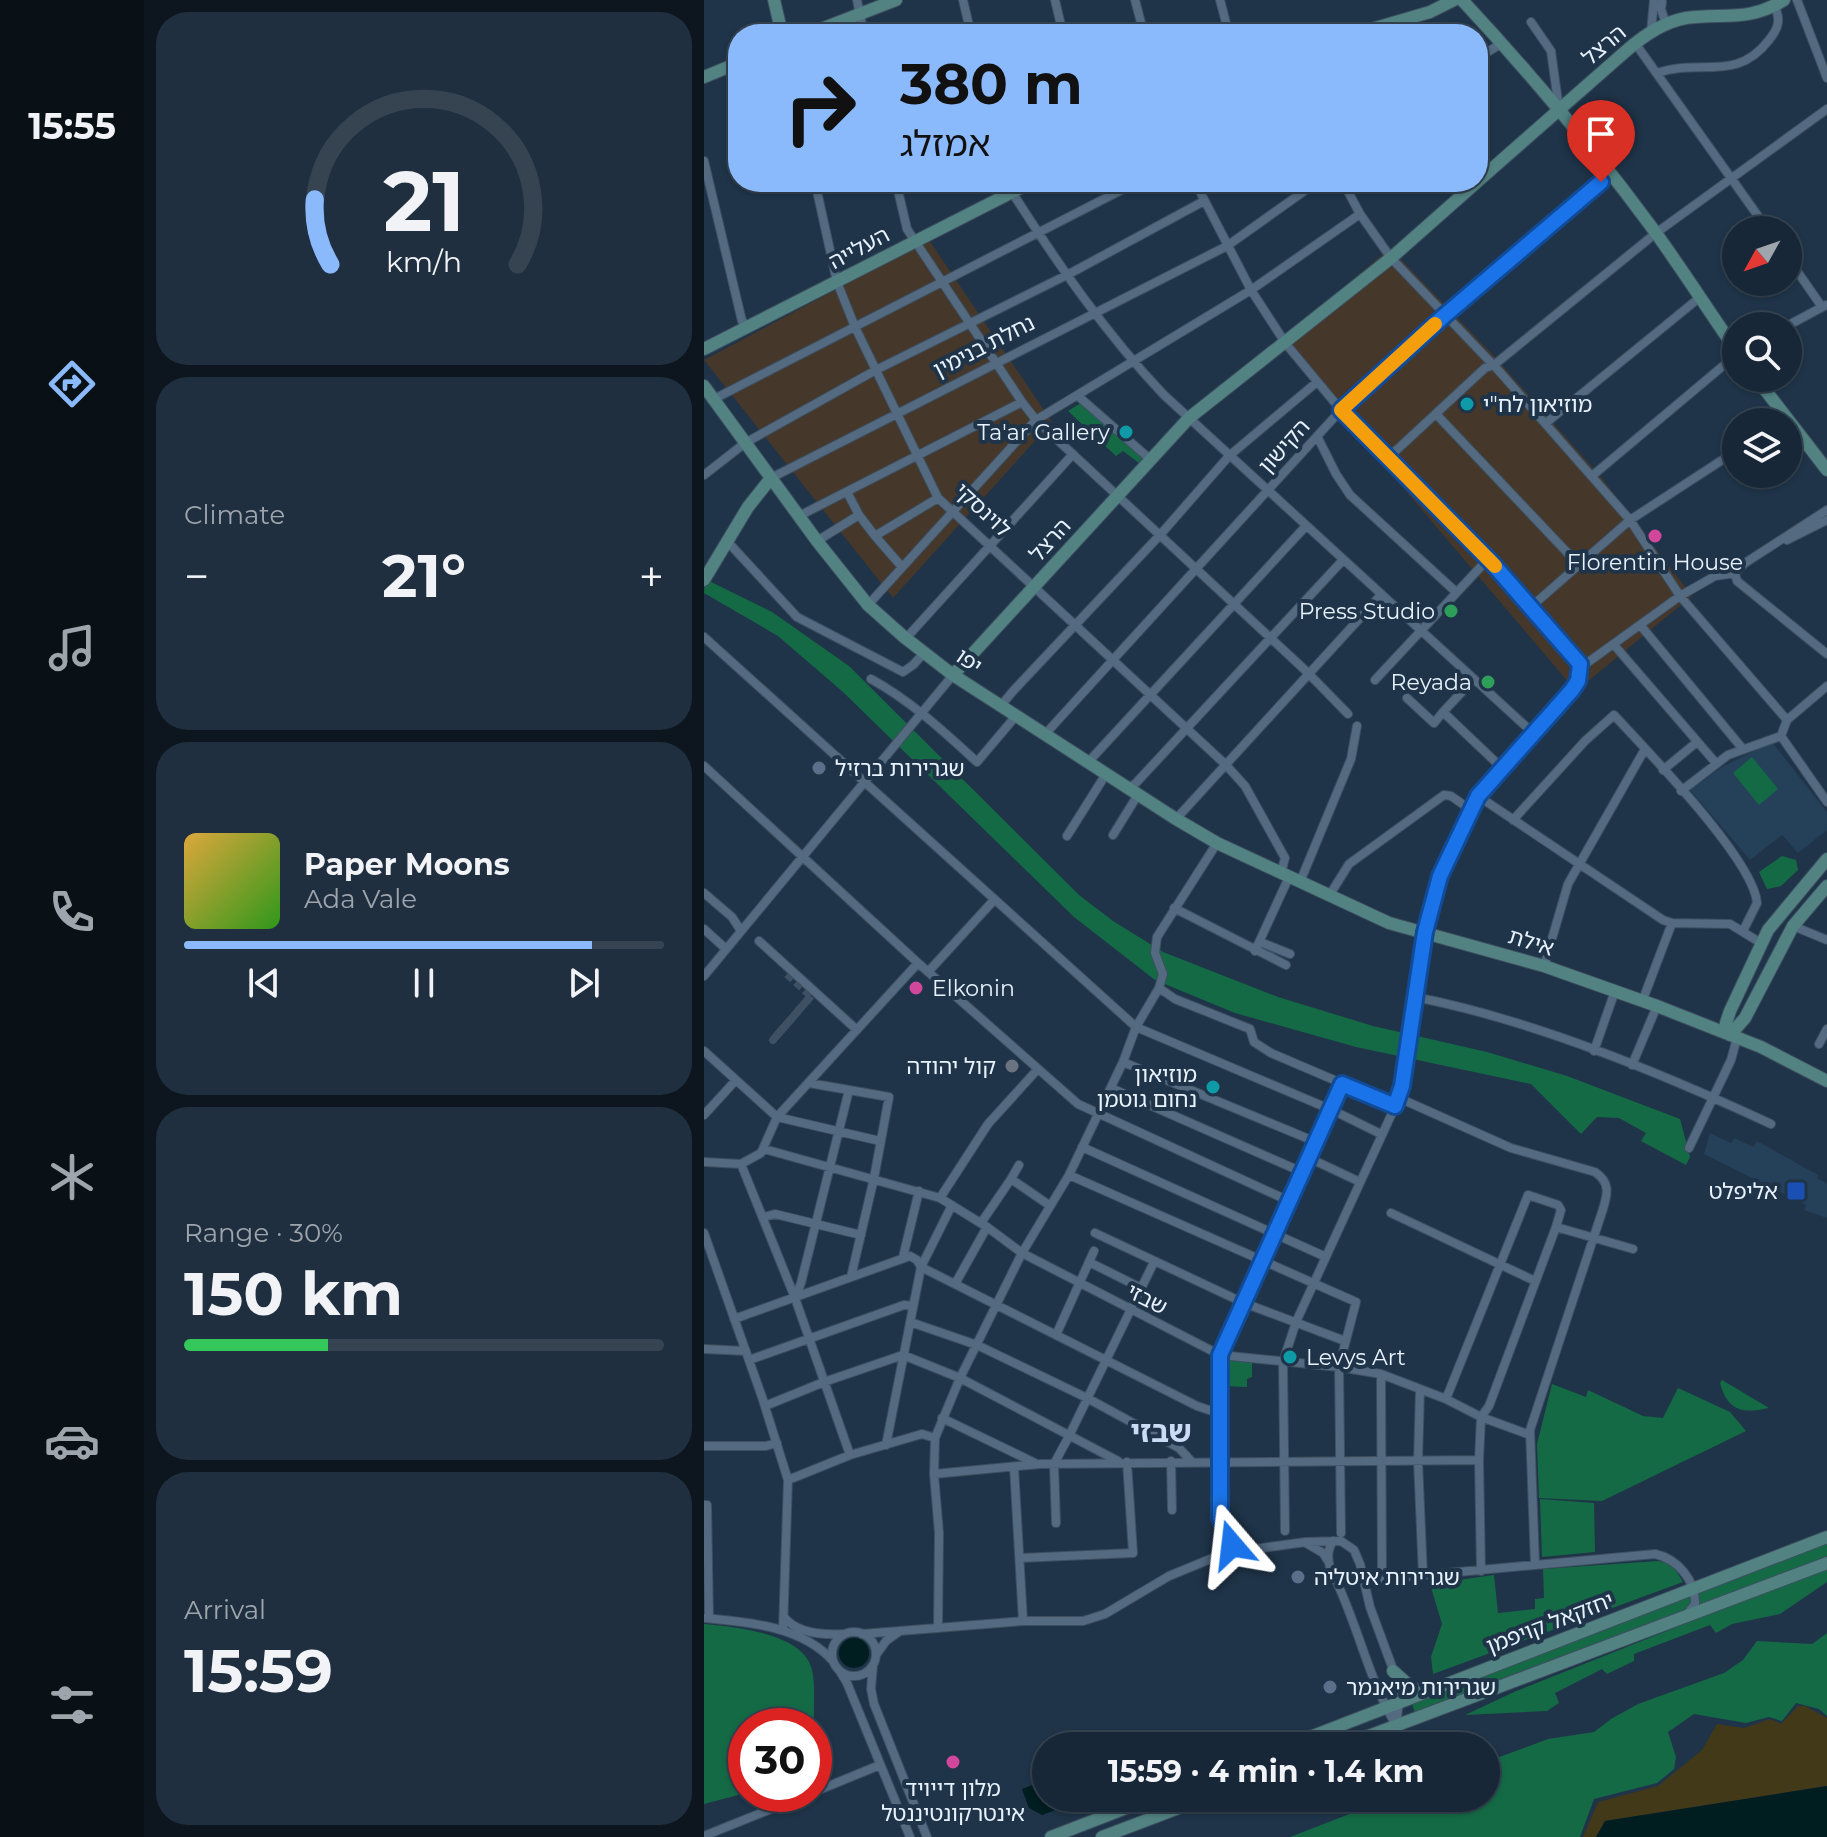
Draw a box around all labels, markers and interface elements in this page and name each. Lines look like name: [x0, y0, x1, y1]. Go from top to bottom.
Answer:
street label: הרצל: [1577, 19, 1631, 71]
text: 380 m: [900, 50, 1083, 118]
icon: right: [768, 56, 872, 160]
pin: [1567, 100, 1635, 182]
text: 15:55: [28, 104, 116, 148]
icon: arrive: [1579, 112, 1623, 156]
text: אמזלג: [900, 121, 991, 165]
text: 21: [383, 149, 465, 251]
north arrow: [1722, 216, 1802, 296]
map controls: [1722, 216, 1802, 488]
street label: העלייה: [824, 221, 894, 275]
text: km/h: [386, 244, 462, 279]
street label: נחלת בנימין: [929, 309, 1039, 383]
button: search: [1722, 312, 1802, 392]
icon: directions: [44, 356, 100, 412]
place label: מוזיאון לח"י: [1483, 391, 1592, 418]
marker: מוזיאון לח"י: [1458, 395, 1476, 413]
button: layers: [1722, 408, 1802, 488]
street label: הקישון: [1253, 413, 1315, 479]
place label: Ta'ar Gallery: [977, 419, 1110, 446]
marker: Ta'ar Gallery: [1117, 423, 1135, 441]
street label: לוינסקי: [949, 477, 1017, 543]
text: Climate: [184, 499, 285, 531]
street label: הרצל: [1024, 513, 1076, 567]
marker: Florentin House: [1646, 527, 1664, 545]
text: 21°: [382, 539, 466, 612]
text: −: [184, 549, 209, 603]
text: +: [639, 549, 664, 603]
place label: Florentin House: [1567, 549, 1743, 576]
place label: Press Studio: [1299, 598, 1435, 625]
marker: Press Studio: [1442, 602, 1460, 620]
icon: music: [44, 620, 100, 676]
street label: יפו: [951, 643, 987, 679]
place label: Reyada: [1391, 669, 1472, 696]
marker: Reyada: [1479, 673, 1497, 691]
place label: שגרירות ברזיל: [835, 755, 965, 782]
marker: שגרירות ברזיל: [810, 759, 828, 777]
text: Paper Moons: [304, 846, 510, 883]
text: Ada Vale: [304, 883, 417, 915]
icon: phone: [44, 884, 100, 940]
street label: אילת: [1505, 922, 1557, 962]
icon: previous: [242, 961, 286, 1005]
icon: pause: [402, 961, 446, 1005]
icon: next: [562, 961, 606, 1005]
place label: Elkonin: [932, 975, 1015, 1002]
marker: Elkonin: [907, 979, 925, 997]
place label: קול יהודה: [907, 1053, 996, 1080]
marker: קול יהודה: [1003, 1057, 1021, 1075]
place label: מוזיאון נחום גוטמן: [1097, 1061, 1197, 1113]
marker: מוזיאון נחום גוטמן: [1204, 1078, 1222, 1096]
icon: climate: [44, 1149, 100, 1205]
place label: אליפלט: [1709, 1178, 1778, 1205]
marker: אליפלט: [1785, 1180, 1807, 1202]
text: Range · 30%: [184, 1217, 343, 1249]
text: 150 km: [184, 1257, 403, 1330]
street label: שבזי: [1122, 1277, 1172, 1321]
place label: Levys Art: [1306, 1344, 1406, 1371]
marker: Levys Art: [1281, 1348, 1299, 1366]
icon: car: [44, 1413, 100, 1469]
district label: שבזי: [1130, 1413, 1192, 1450]
position arrow: [1190, 1503, 1274, 1587]
place label: שגרירות איטליה: [1314, 1564, 1460, 1591]
marker: שגרירות איטליה: [1289, 1568, 1307, 1586]
street label: יחזקאל קויפמן: [1482, 1586, 1618, 1660]
text: Arrival: [184, 1594, 266, 1626]
text: 15:59: [184, 1634, 333, 1707]
place label: שגרירות מיאנמר: [1346, 1674, 1496, 1701]
icon: filters: [44, 1677, 100, 1733]
marker: שגרירות מיאנמר: [1321, 1678, 1339, 1696]
speed limit sign: 30: [728, 1708, 832, 1812]
marker: מלון דייויד אינטרקונטיננטל: [944, 1753, 962, 1771]
text: 15:59 · 4 min · 1.4 km: [1108, 1753, 1424, 1790]
place label: מלון דייויד אינטרקונטיננטל: [881, 1775, 1025, 1827]

